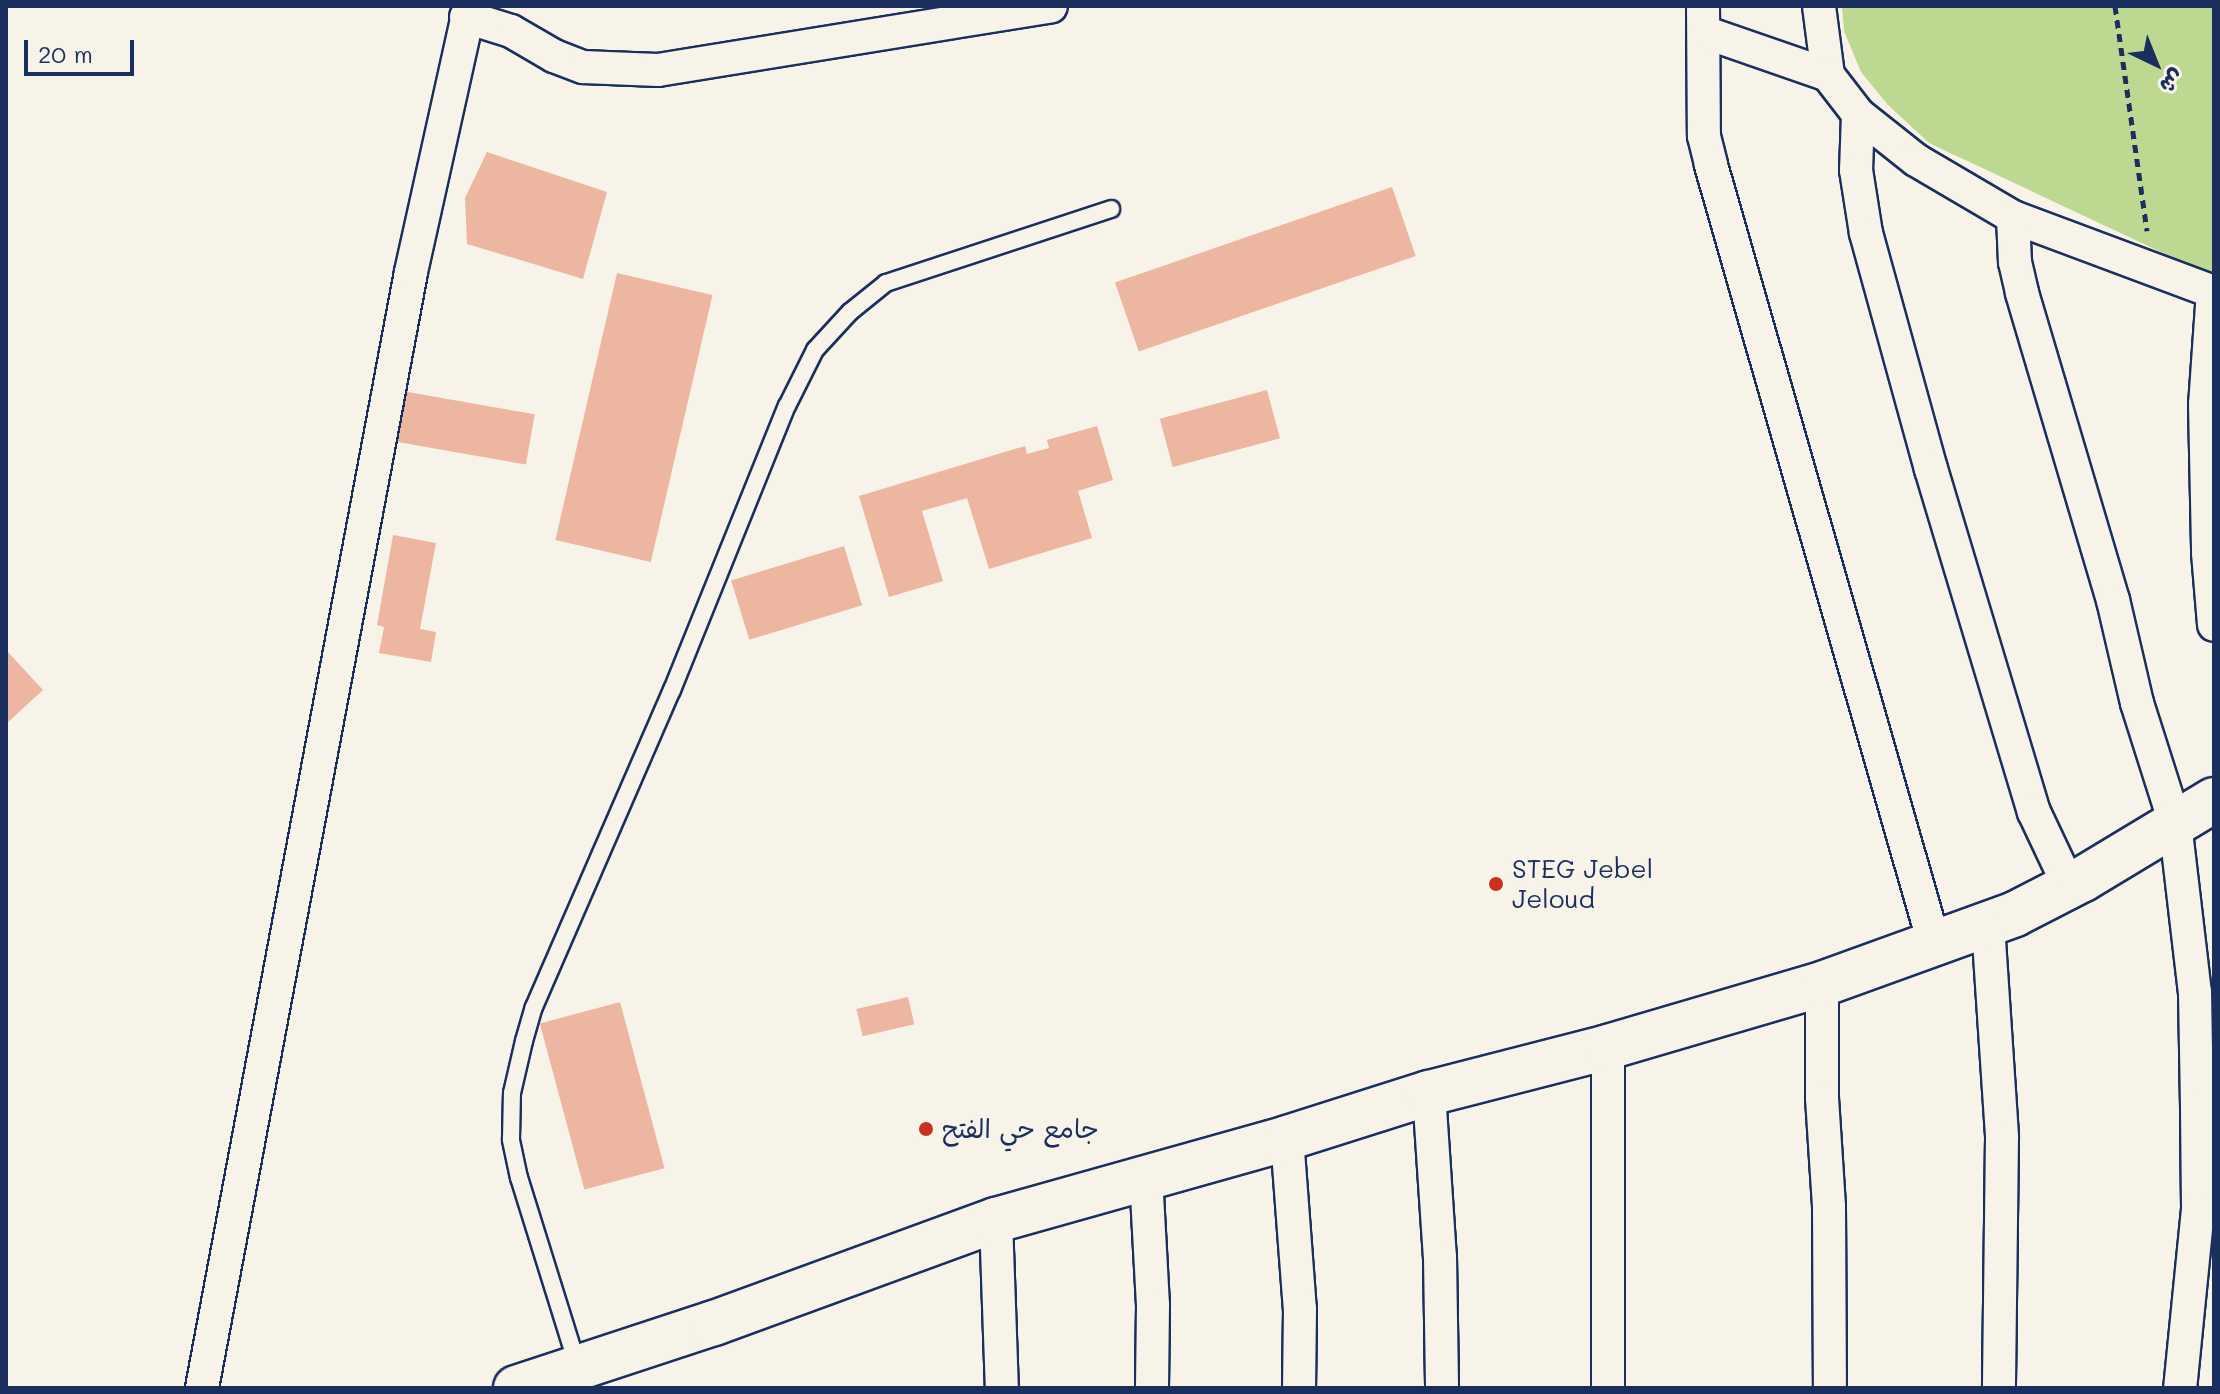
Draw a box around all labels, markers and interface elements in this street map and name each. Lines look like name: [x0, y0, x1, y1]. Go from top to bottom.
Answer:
scale bar: [28, 24, 138, 74]
north arrow: [2116, 24, 2196, 104]
text: 20 m: [38, 38, 93, 69]
text: ش: [2154, 63, 2191, 101]
place label: STEG Jebel Jeloud: [1512, 853, 1653, 914]
marker: STEG Jebel Jeloud: [1487, 875, 1505, 893]
place label: جامع حي الفتح: [942, 1113, 1099, 1145]
marker: جامع حي الفتح: [917, 1120, 935, 1138]

